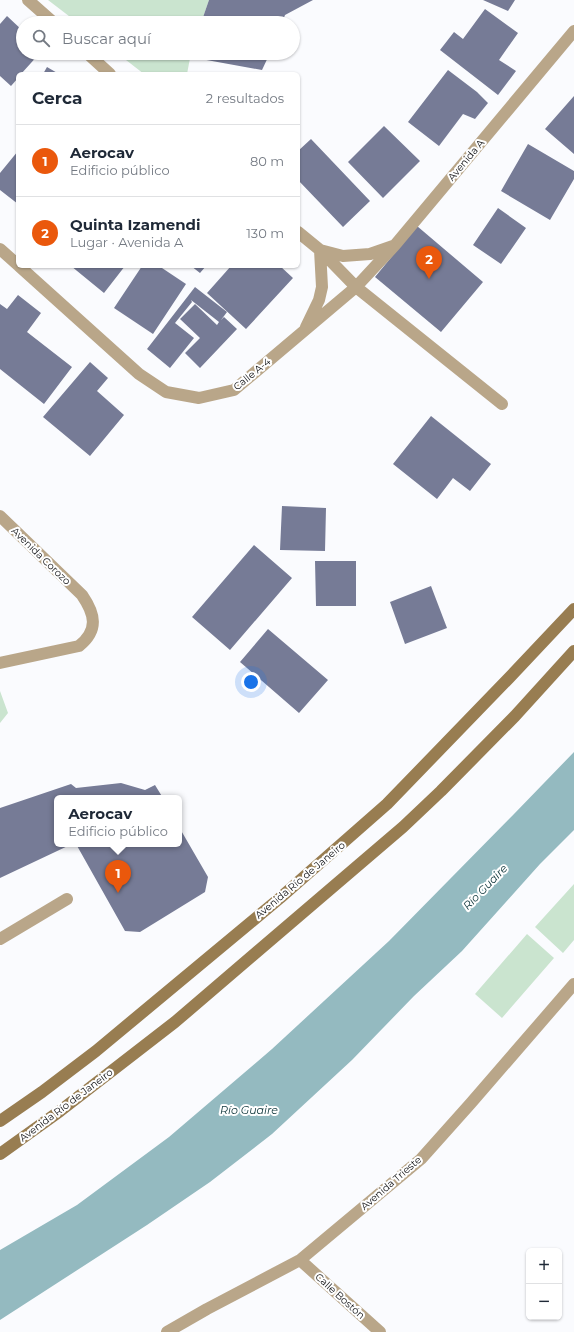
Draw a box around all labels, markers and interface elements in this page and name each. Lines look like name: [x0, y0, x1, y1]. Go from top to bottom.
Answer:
search box: [16, 16, 300, 60]
icon: search: [30, 27, 52, 49]
text: Buscar aquí: [62, 29, 151, 48]
text: Cerca: [32, 88, 82, 108]
text: 2 resultados: [206, 90, 284, 106]
street label: Avenida A: [445, 136, 488, 183]
text: Aerocav: [70, 143, 134, 162]
text: 1: [42, 153, 48, 169]
text: 80 m: [250, 153, 284, 169]
text: Edificio público: [70, 162, 170, 178]
text: Quinta Izamendi: [70, 215, 201, 234]
text: 2: [41, 225, 49, 241]
text: 130 m: [246, 225, 284, 241]
text: Lugar · Avenida A: [70, 234, 183, 250]
pin: 2: [416, 246, 442, 279]
street label: Calle A-4: [231, 355, 274, 393]
street label: Avenida Corozo: [9, 524, 73, 588]
your location: [241, 672, 261, 692]
popup: [54, 795, 182, 847]
text: Aerocav: [68, 804, 132, 823]
text: Edificio público: [68, 823, 168, 839]
street label: Avenida Río de Janeiro: [252, 838, 348, 922]
pin: 1: [105, 860, 131, 893]
water label: Río Guaire: [460, 861, 510, 913]
street label: Avenida Río de Janeiro: [17, 1066, 115, 1144]
water label: Río Guaire: [220, 1103, 278, 1117]
street label: Avenida Trieste: [358, 1153, 424, 1213]
map controls: [526, 1248, 562, 1320]
button: +: [526, 1248, 562, 1284]
street label: Calle Bostón: [312, 1270, 368, 1322]
button: −: [526, 1284, 562, 1320]

